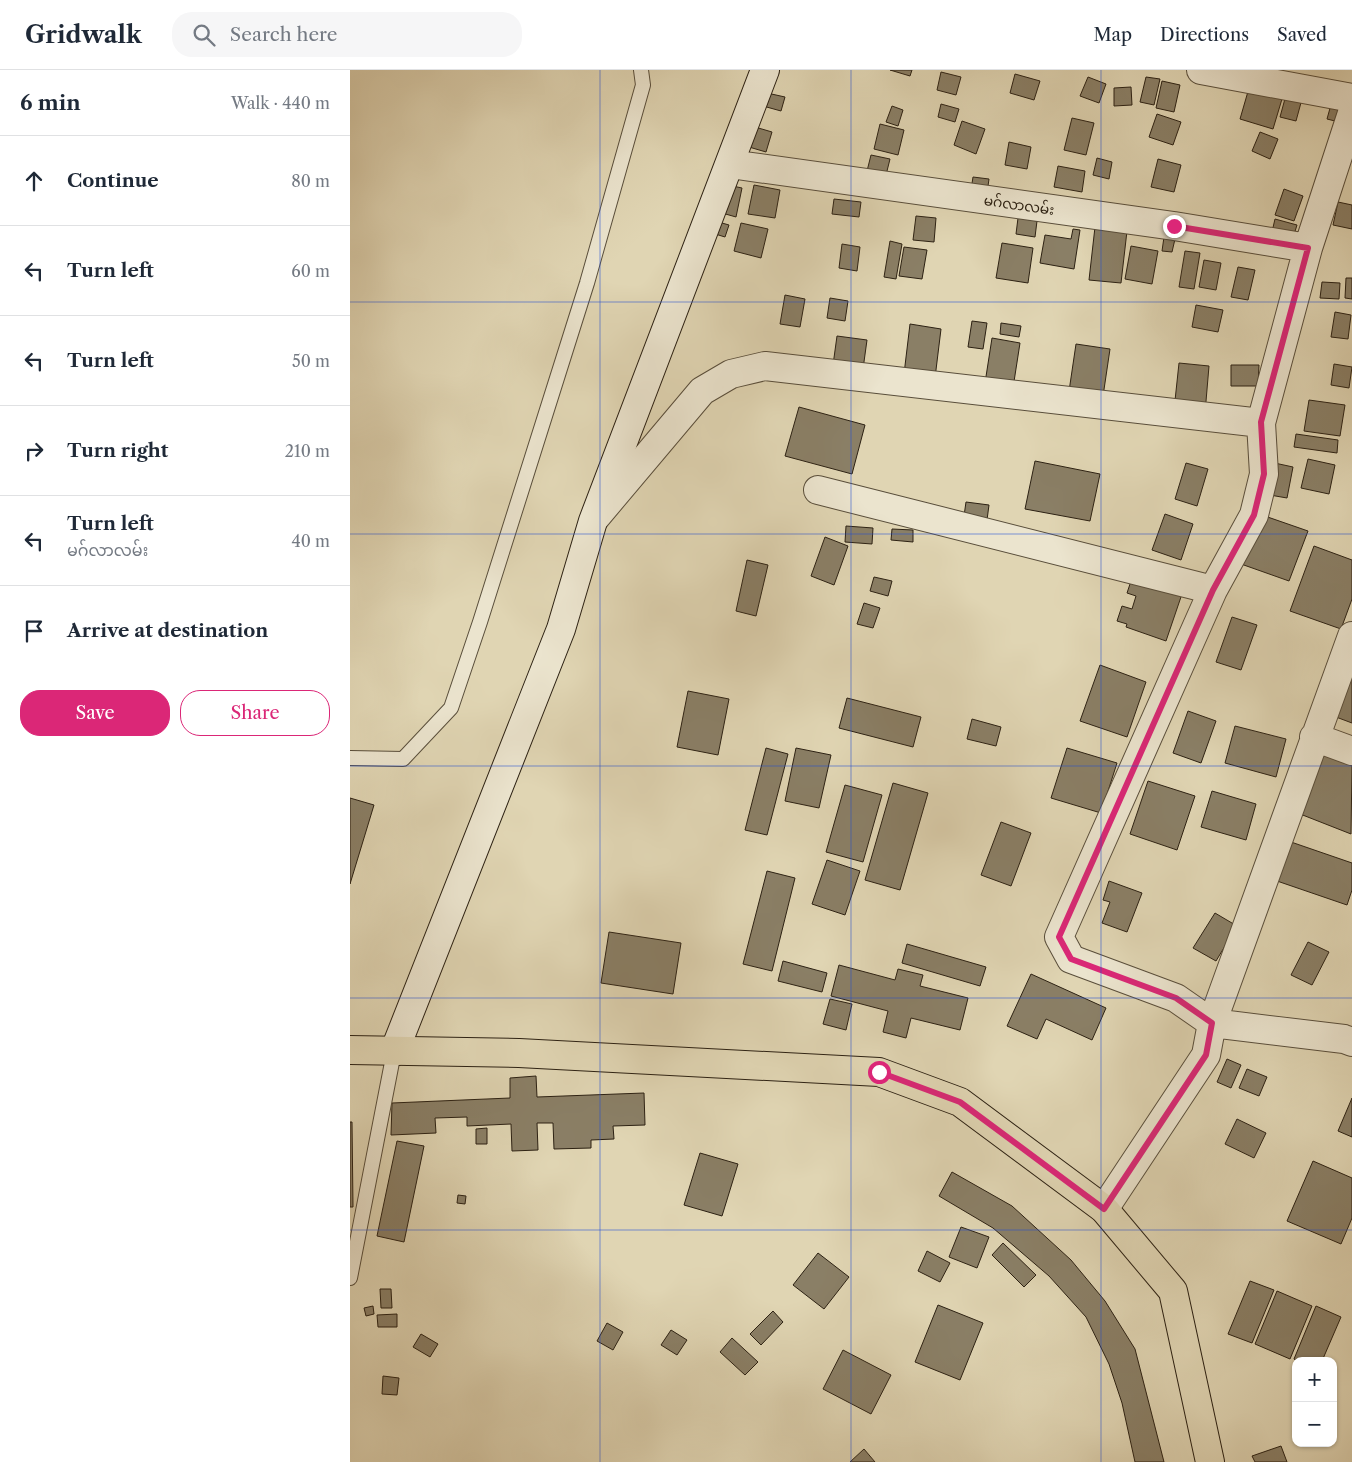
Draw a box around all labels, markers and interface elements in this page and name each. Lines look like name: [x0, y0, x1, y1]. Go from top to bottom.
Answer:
search box: [172, 12, 522, 57]
text: Gridwalk: [25, 20, 142, 49]
icon: search: [190, 21, 218, 49]
text: Search here: [230, 23, 338, 46]
text: Map: [1093, 24, 1132, 46]
text: Directions: [1160, 24, 1249, 46]
text: Saved: [1277, 24, 1327, 46]
text: 6 min: [20, 90, 81, 115]
text: Walk · 440 m: [231, 93, 330, 113]
icon: ahead: [20, 167, 48, 195]
text: Continue: [67, 169, 159, 192]
text: 80 m: [291, 171, 330, 191]
street label: မဂ်လာလမ်း: [983, 190, 1056, 219]
route end: [1163, 215, 1186, 238]
icon: left: [20, 257, 48, 285]
text: Turn left: [67, 259, 154, 282]
text: 60 m: [291, 261, 330, 281]
icon: left: [20, 347, 48, 375]
text: Turn left: [67, 349, 154, 372]
text: 50 m: [292, 351, 330, 371]
icon: right: [20, 437, 48, 465]
text: Turn right: [67, 439, 168, 462]
text: 210 m: [285, 441, 330, 461]
text: Turn left: [67, 512, 154, 535]
icon: left: [20, 527, 48, 555]
text: 40 m: [291, 531, 330, 551]
text: မဂ်လာလမ်း: [67, 540, 148, 560]
icon: arrive: [20, 617, 48, 645]
text: Arrive at destination: [67, 619, 268, 642]
button: Save: [20, 690, 170, 736]
button: Share: [180, 690, 330, 736]
route start: [868, 1061, 891, 1084]
map controls: [1292, 1357, 1337, 1447]
button: +: [1292, 1357, 1337, 1402]
button: −: [1292, 1402, 1337, 1447]

